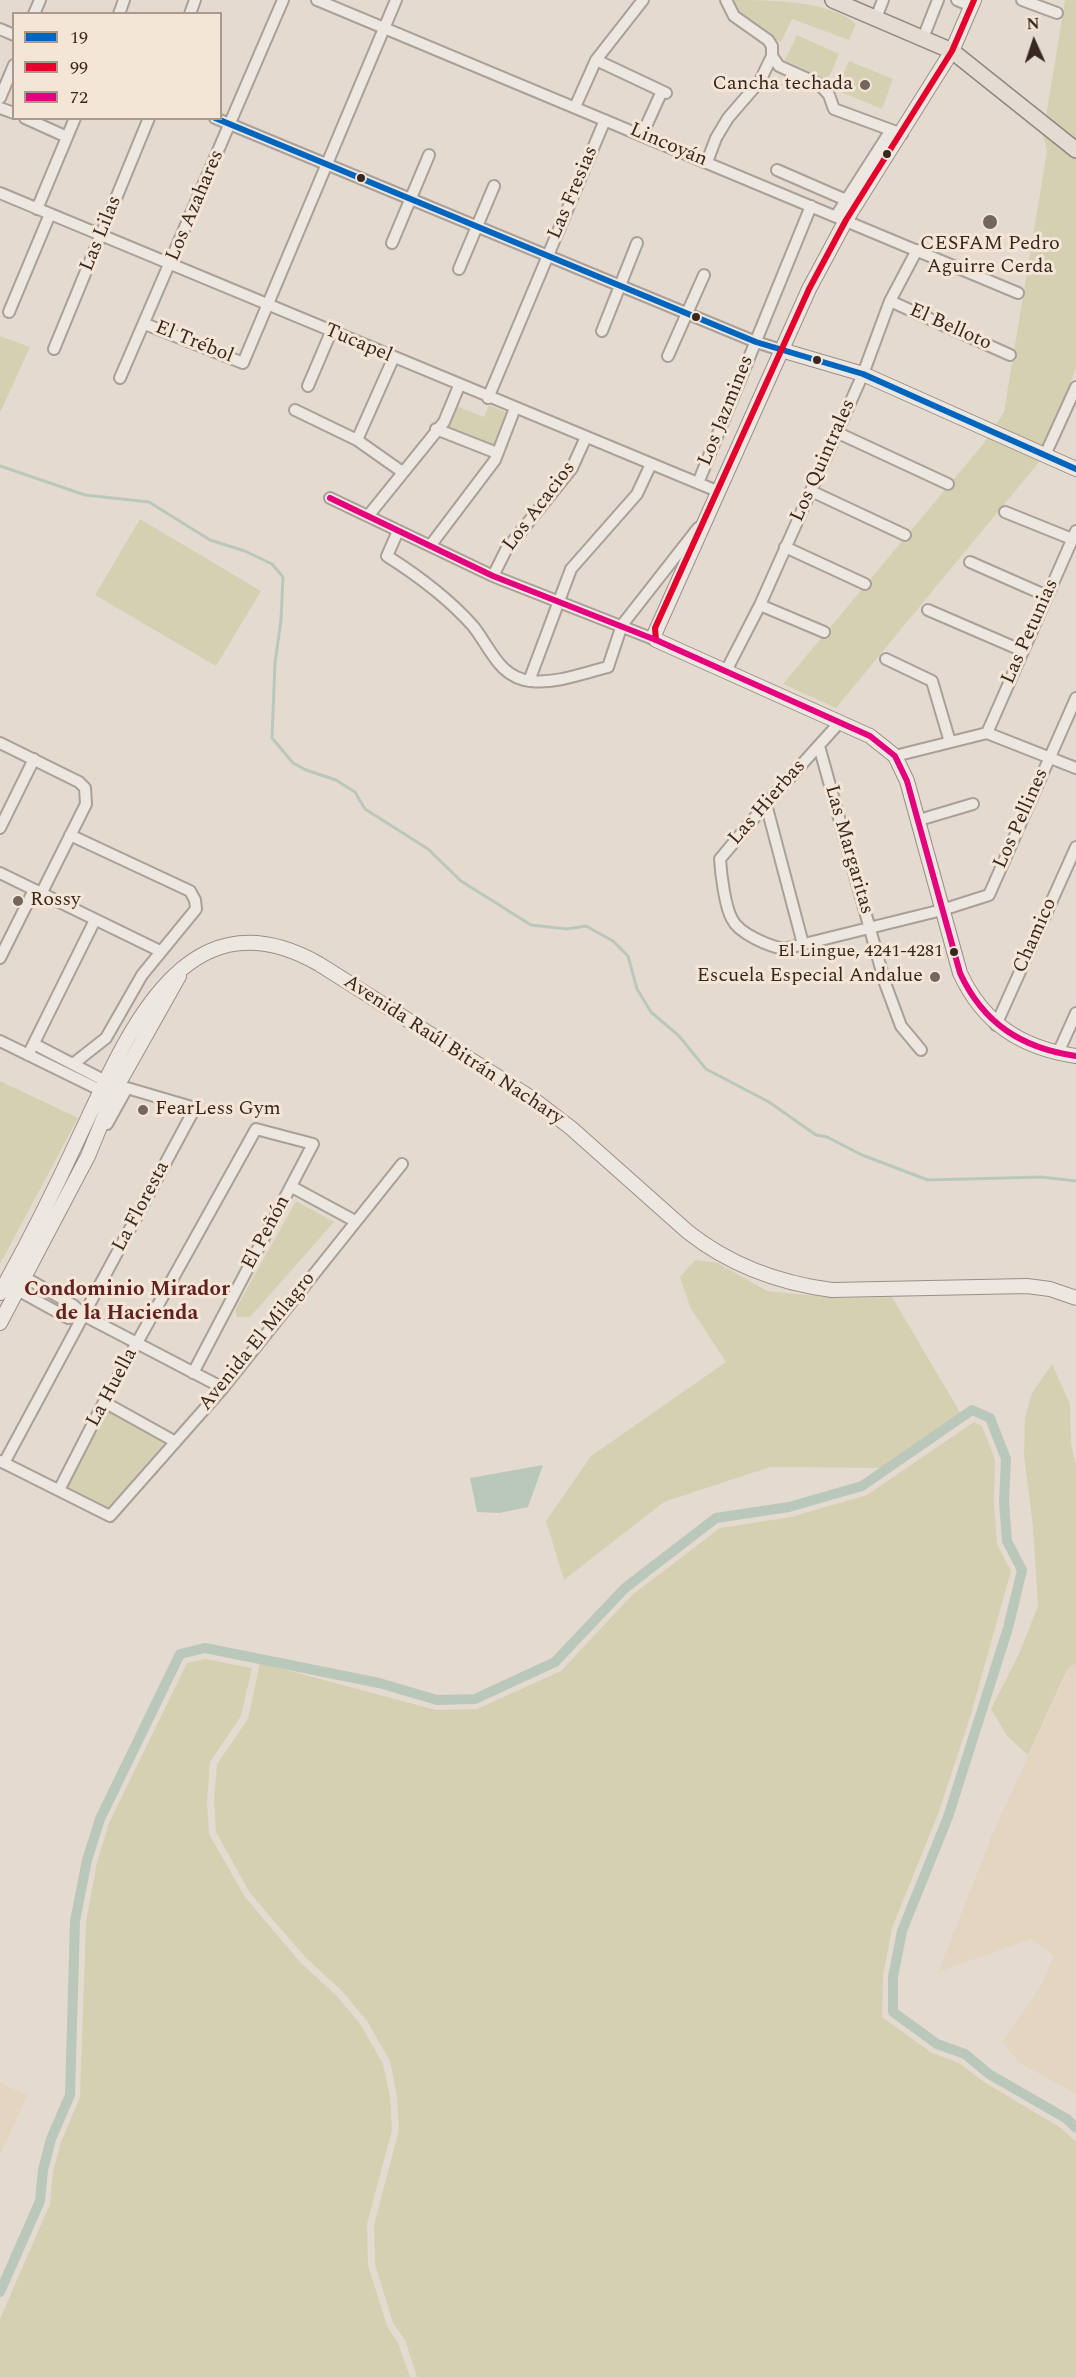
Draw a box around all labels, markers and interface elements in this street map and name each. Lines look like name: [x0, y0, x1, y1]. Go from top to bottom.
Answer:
legend: [12, 12, 222, 120]
north arrow: [1004, 12, 1064, 72]
text: N: [1026, 12, 1040, 36]
text: 19: [70, 24, 88, 51]
text: 99: [70, 54, 88, 81]
place label: Cancha techada: [713, 73, 853, 97]
marker: Cancha techada: [858, 78, 872, 92]
text: 72: [70, 84, 88, 111]
street label: Lincoyán: [626, 119, 710, 173]
street label: Las Fresias: [544, 143, 604, 243]
street label: Los Azahares: [162, 147, 230, 265]
unlabelled marker: [881, 148, 893, 160]
unlabelled marker: [355, 172, 367, 184]
street label: Las Lilas: [76, 193, 128, 275]
marker: CESFAM Pedro Aguirre Cerda: [981, 213, 999, 231]
place label: CESFAM Pedro Aguirre Cerda: [920, 233, 1060, 280]
street label: El Belloto: [905, 299, 995, 357]
unlabelled marker: [690, 311, 702, 323]
street label: El Trébol: [151, 316, 237, 370]
street label: Tucapel: [321, 319, 395, 369]
street label: Los Jazmines: [694, 352, 760, 470]
unlabelled marker: [811, 354, 823, 366]
street label: Los Quintrales: [786, 396, 862, 526]
street label: Los Acacios: [498, 457, 582, 557]
street label: Las Petunias: [997, 576, 1065, 688]
street label: Las Hierbas: [724, 755, 812, 851]
street label: Los Pellines: [989, 765, 1055, 873]
street label: Las Margaritas: [818, 783, 878, 917]
place label: Rossy: [30, 889, 81, 913]
marker: Rossy: [11, 894, 25, 908]
street label: Chamico: [1009, 895, 1063, 977]
place label: El Lingue, 4241-4281: [778, 941, 943, 963]
marker: El Lingue, 4241-4281: [948, 946, 960, 958]
place label: Escuela Especial Andalue: [697, 965, 923, 989]
marker: Escuela Especial Andalue: [928, 970, 942, 984]
street label: Avenida Raúl Bitrán Nachary: [338, 971, 568, 1131]
place label: FearLess Gym: [155, 1098, 281, 1122]
marker: FearLess Gym: [136, 1103, 150, 1117]
street label: La Floresta: [108, 1158, 176, 1256]
street label: El Peñón: [238, 1192, 296, 1274]
street label: Avenida El Milagro: [195, 1268, 321, 1416]
district label: Condominio Mirador de la Hacienda: [24, 1278, 230, 1328]
street label: La Huella: [82, 1344, 144, 1432]

